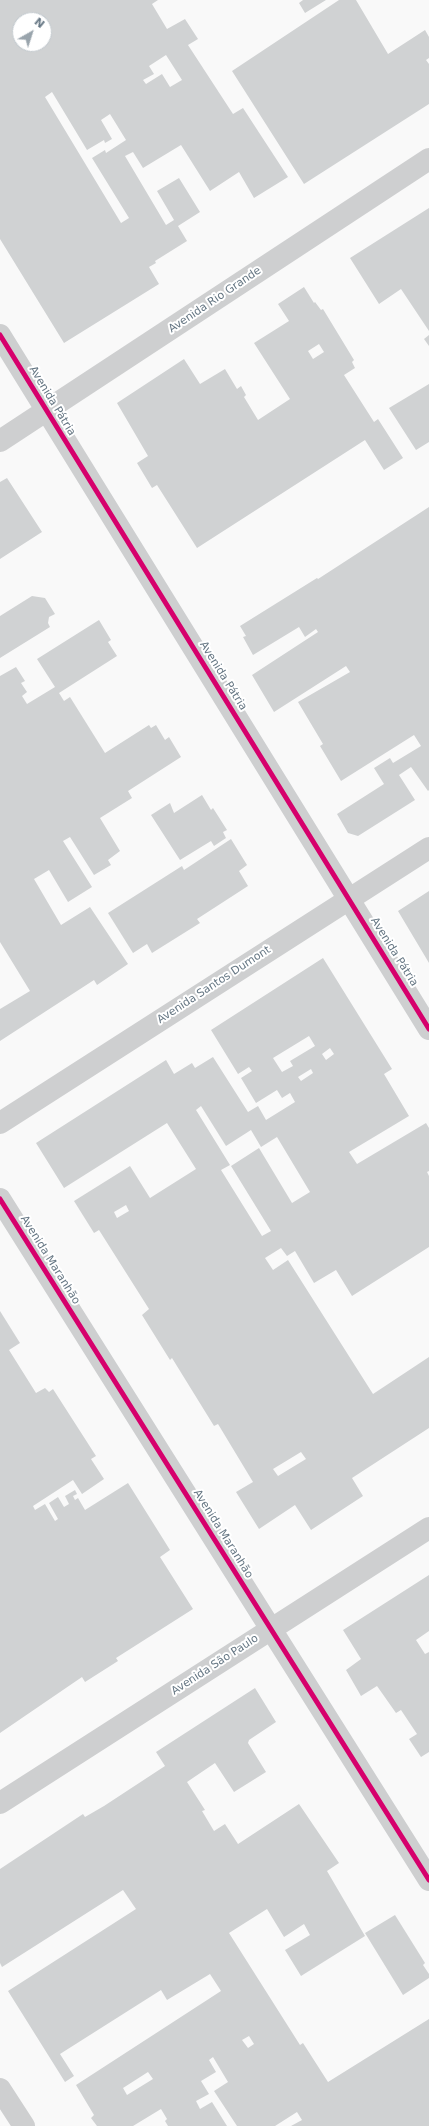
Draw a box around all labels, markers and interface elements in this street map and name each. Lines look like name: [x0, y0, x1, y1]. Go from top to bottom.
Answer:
north arrow: [12, 12, 52, 52]
text: N: [32, 15, 47, 31]
street label: Avenida Rio Grande: [166, 264, 264, 336]
street label: Avenida Pátria: [26, 364, 78, 438]
street label: Avenida Pátria: [196, 639, 250, 713]
street label: Avenida Pátria: [367, 915, 421, 989]
street label: Avenida Santos Dumont: [155, 943, 273, 1027]
street label: Avenida Maranhão: [17, 1213, 83, 1307]
street label: Avenida Maranhão: [190, 1487, 256, 1581]
street label: Avenida São Paulo: [169, 1632, 261, 1698]

